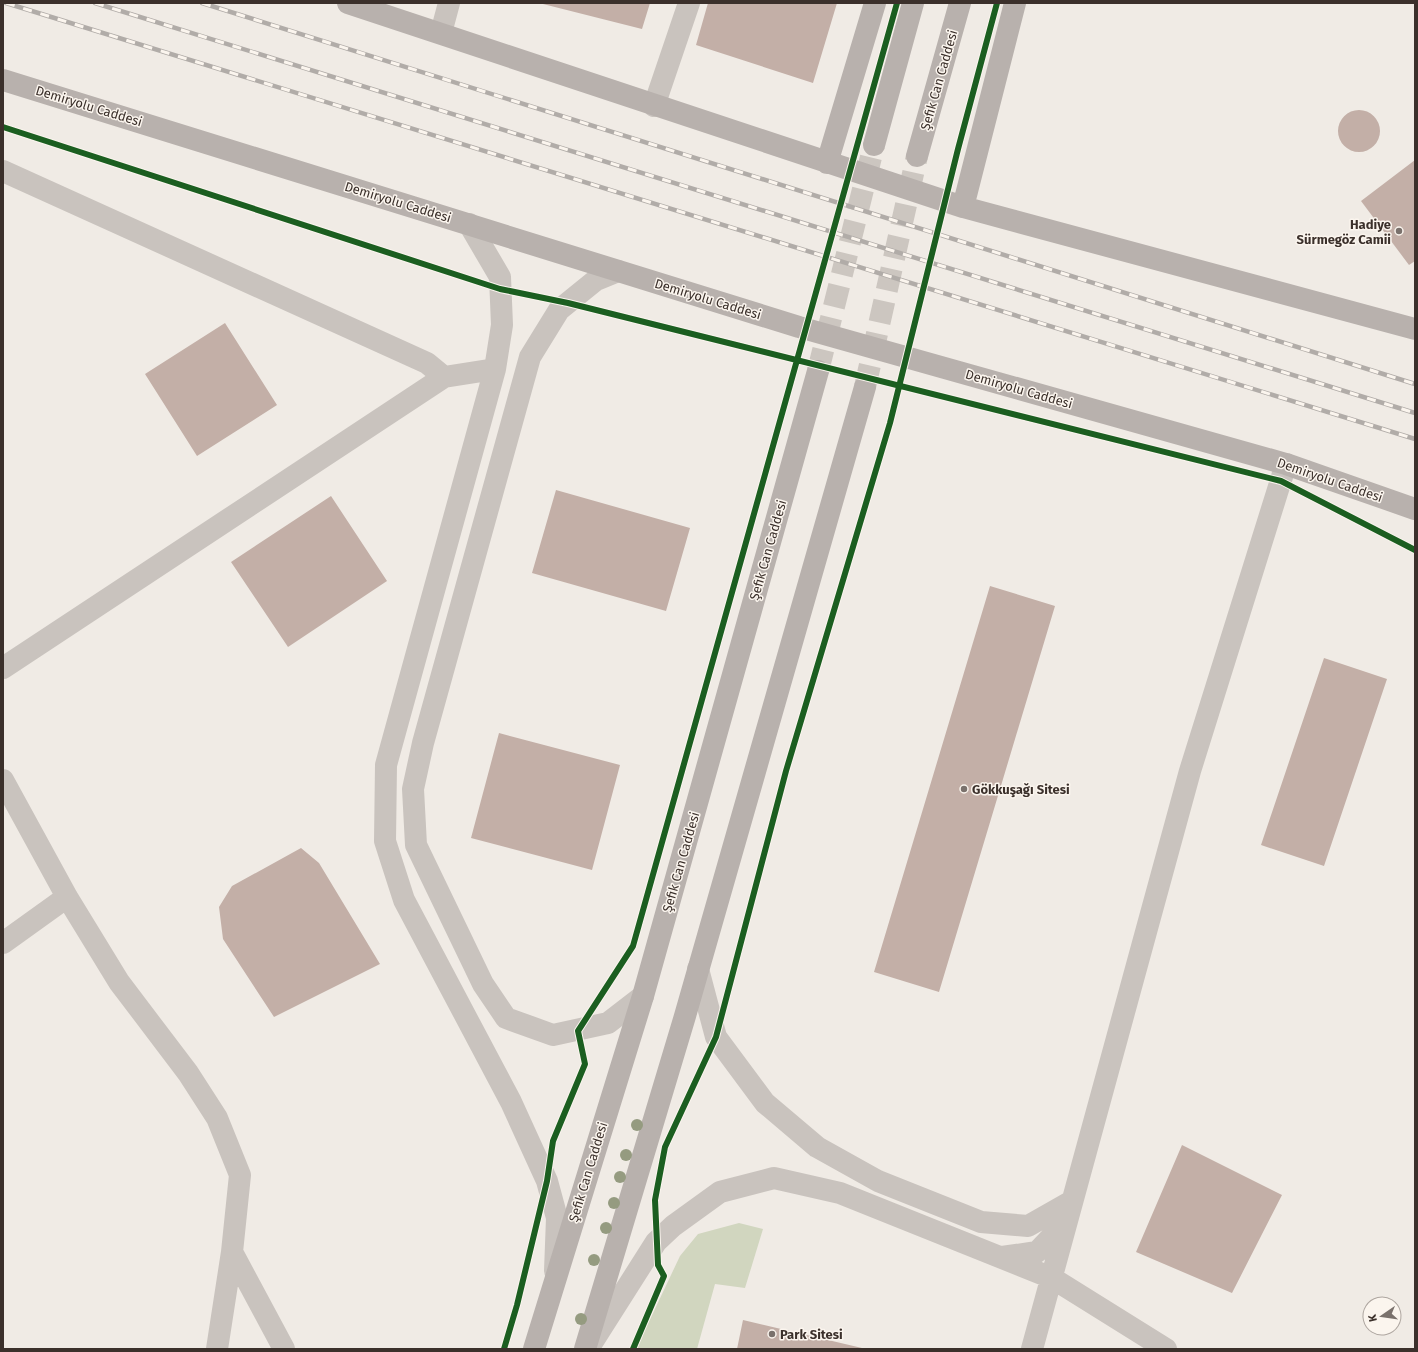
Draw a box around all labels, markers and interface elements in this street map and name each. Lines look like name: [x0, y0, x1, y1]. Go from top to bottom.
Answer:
street label: Şefik Can Caddesi: [918, 28, 960, 132]
street label: Demiryolu Caddesi: [34, 83, 144, 129]
street label: Demiryolu Caddesi: [343, 179, 453, 225]
place label: Hadiye Sürmegöz Camii: [1297, 217, 1391, 247]
marker: Hadiye Sürmegöz Camii: [1394, 226, 1404, 236]
street label: Demiryolu Caddesi: [653, 276, 763, 322]
street label: Demiryolu Caddesi: [964, 367, 1074, 411]
street label: Demiryolu Caddesi: [1275, 455, 1385, 505]
street label: Şefik Can Caddesi: [747, 498, 789, 602]
place label: Gökkuşağı Sitesi: [972, 782, 1070, 798]
marker: Gökkuşağı Sitesi: [959, 784, 969, 794]
street label: Şefik Can Caddesi: [660, 810, 702, 914]
street label: Şefik Can Caddesi: [566, 1120, 610, 1224]
north arrow: [1362, 1296, 1402, 1336]
text: K: [1365, 1312, 1380, 1323]
place label: Park Sitesi: [780, 1327, 843, 1342]
marker: Park Sitesi: [767, 1329, 777, 1339]

